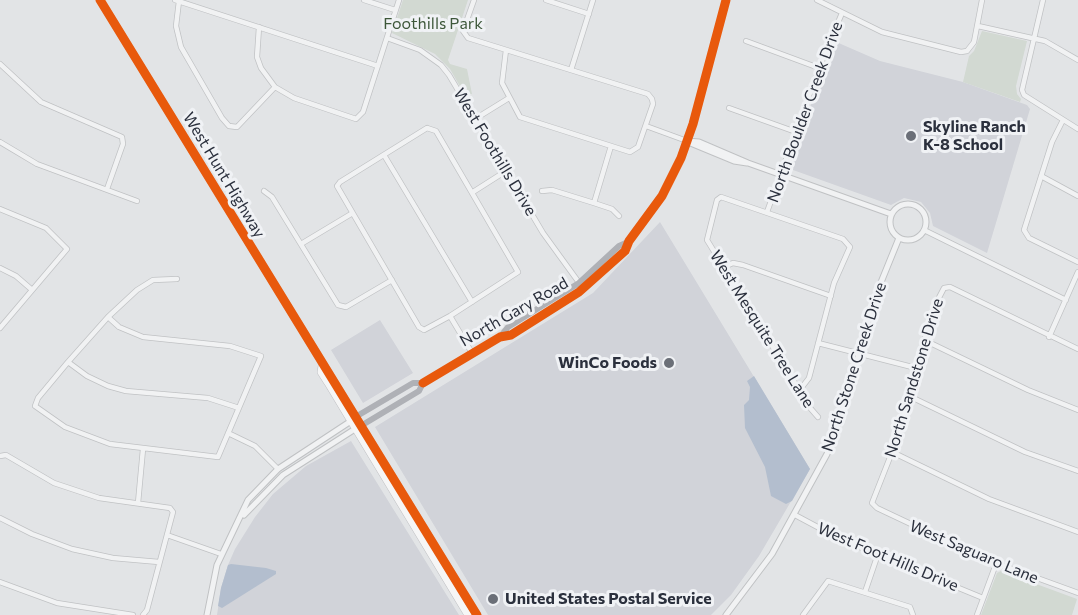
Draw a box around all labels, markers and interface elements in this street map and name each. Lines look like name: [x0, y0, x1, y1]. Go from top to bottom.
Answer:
park label: Foothills Park: [383, 14, 483, 34]
street label: North Boulder Creek Drive: [763, 19, 847, 205]
street label: West Foothills Drive: [449, 85, 541, 219]
street label: West Hunt Highway: [179, 109, 269, 241]
place label: Skyline Ranch K-8 School: [923, 117, 1026, 155]
marker: Skyline Ranch K-8 School: [904, 129, 918, 143]
street label: West Mesquite Tree Lane: [706, 247, 818, 411]
street label: North Gary Road: [456, 273, 572, 351]
street label: North Stone Creek Drive: [818, 280, 890, 454]
street label: North Sandstone Drive: [881, 296, 947, 460]
place label: WinCo Foods: [558, 353, 657, 373]
marker: WinCo Foods: [662, 356, 676, 370]
street label: West Saguaro Lane: [907, 516, 1041, 588]
street label: West Foot Hills Drive: [815, 519, 961, 595]
place label: United States Postal Service: [505, 589, 712, 609]
marker: United States Postal Service: [486, 592, 500, 606]

